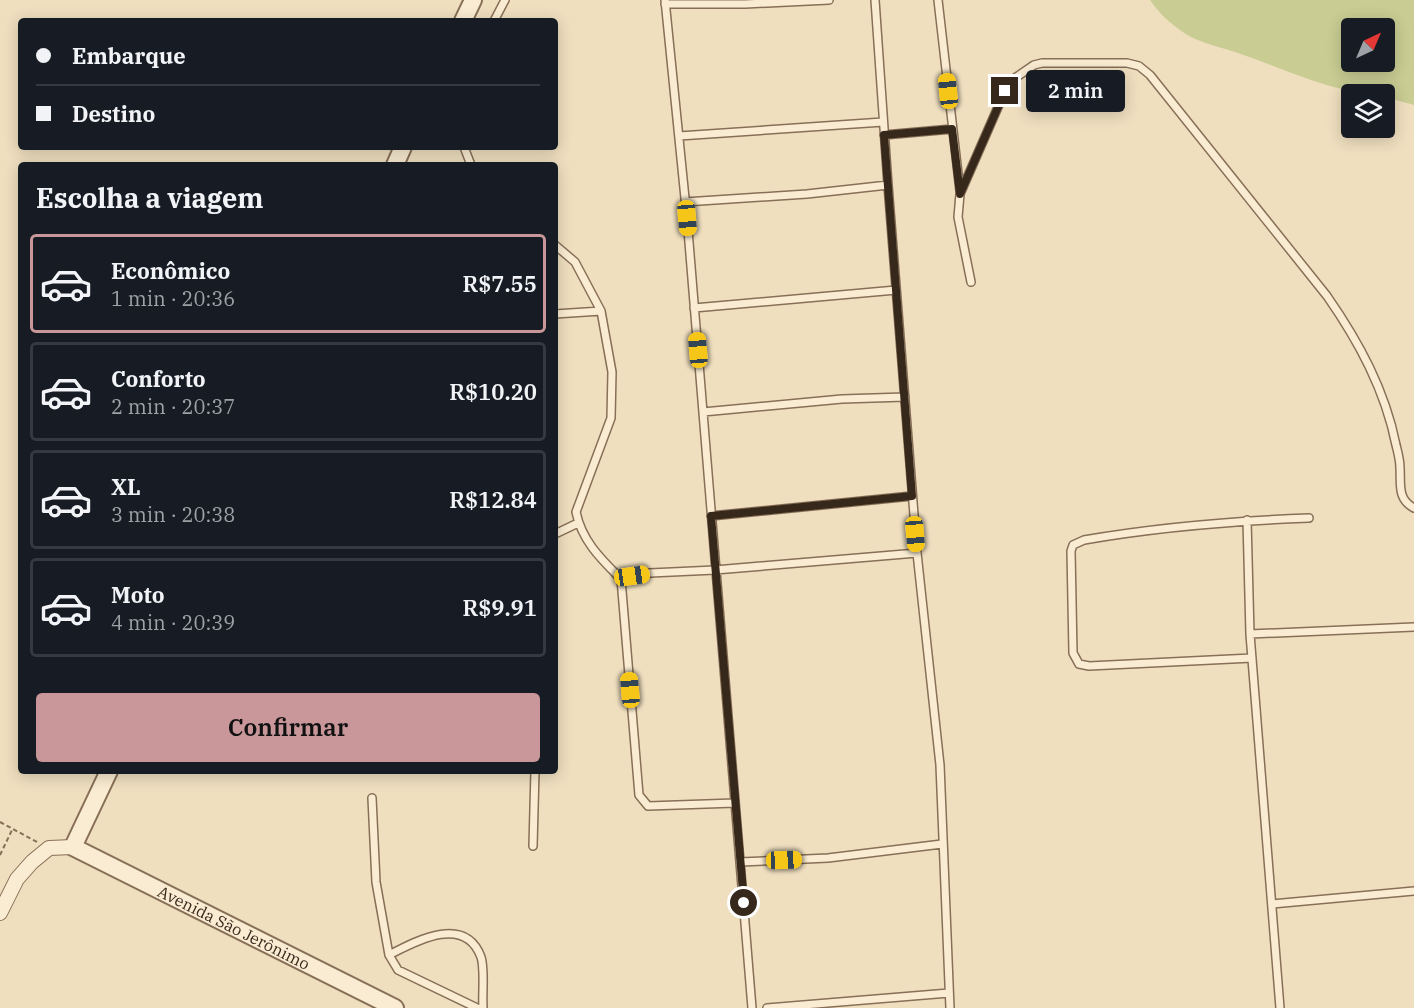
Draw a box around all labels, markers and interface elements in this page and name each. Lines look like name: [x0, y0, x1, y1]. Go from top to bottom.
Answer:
north arrow: [1341, 18, 1395, 72]
map controls: [1341, 18, 1395, 138]
text: Embarque: [72, 41, 186, 70]
callout: 2 min: [1026, 70, 1125, 112]
car: [937, 72, 959, 110]
route end: [991, 77, 1018, 104]
text: 2 min: [1048, 77, 1103, 104]
button: layers: [1341, 84, 1395, 138]
text: Destino: [72, 99, 155, 128]
text: Escolha a viagem: [36, 180, 263, 215]
car: [676, 199, 698, 237]
text: Econômico: [111, 256, 230, 285]
icon: car: [39, 257, 93, 311]
text: R$7.55: [462, 269, 537, 298]
text: 1 min · 20:36: [111, 285, 235, 312]
car: [687, 331, 709, 369]
text: Conforto: [111, 364, 206, 393]
icon: car: [39, 365, 93, 419]
text: R$10.20: [449, 377, 537, 406]
text: 2 min · 20:37: [111, 393, 235, 420]
text: XL: [111, 472, 141, 501]
icon: car: [39, 473, 93, 527]
text: R$12.84: [449, 485, 537, 514]
text: 3 min · 20:38: [111, 501, 235, 528]
car: [904, 515, 926, 553]
car: [613, 565, 651, 587]
text: Moto: [111, 580, 165, 609]
icon: car: [39, 581, 93, 635]
text: R$9.91: [462, 593, 537, 622]
text: 4 min · 20:39: [111, 609, 235, 636]
car: [619, 671, 641, 709]
button: Confirmar: [36, 693, 540, 762]
car: [766, 850, 802, 870]
street label: Avenida São Jerônimo: [155, 881, 313, 974]
route start: [730, 889, 757, 916]

